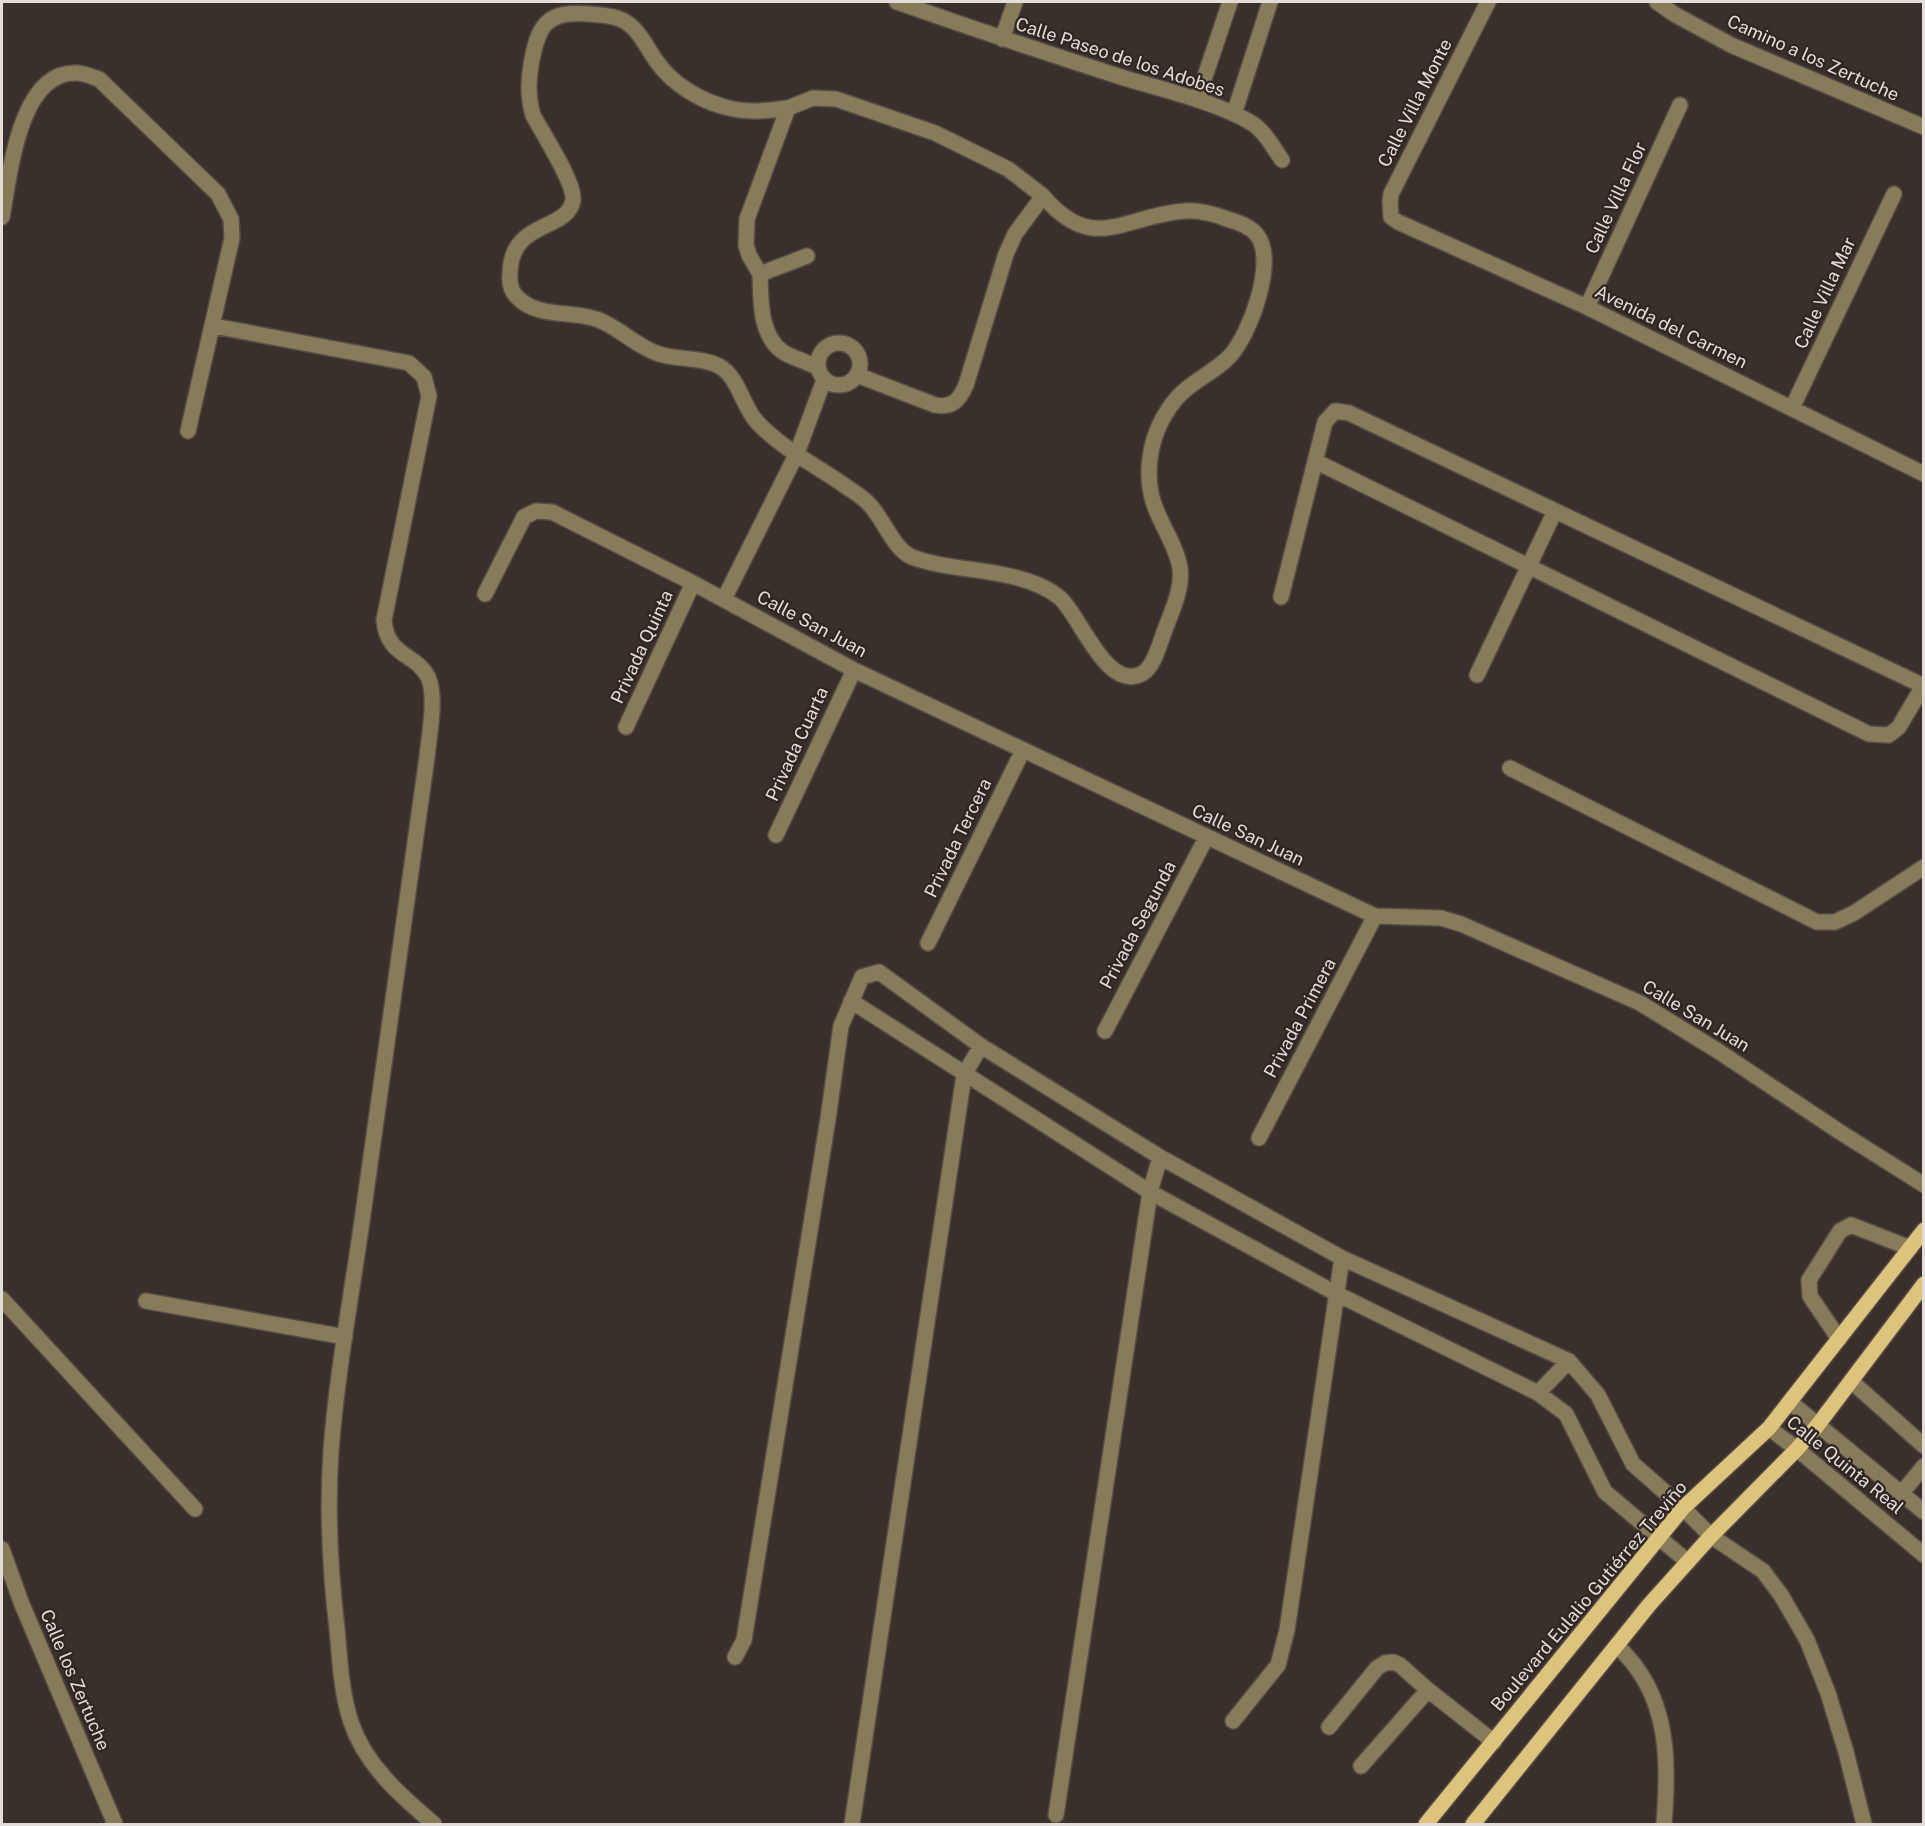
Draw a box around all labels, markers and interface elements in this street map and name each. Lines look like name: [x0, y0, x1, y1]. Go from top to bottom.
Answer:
street label: Camino a los Zertuche: [1724, 10, 1902, 105]
street label: Calle Paseo de los Adobes: [1013, 13, 1227, 100]
street label: Calle Villa Monte: [1373, 35, 1456, 170]
street label: Calle Villa Flor: [1580, 139, 1651, 257]
street label: Calle Villa Mar: [1789, 234, 1860, 352]
street label: Avenida del Carmen: [1592, 281, 1751, 373]
street label: Calle San Juan: [754, 586, 871, 661]
street label: Privada Quinta: [606, 587, 677, 707]
street label: Privada Cuarta: [761, 683, 832, 804]
street label: Privada Tercera: [920, 775, 995, 901]
street label: Calle San Juan: [1189, 799, 1308, 870]
street label: Privada Segunda: [1095, 857, 1180, 992]
street label: Privada Primera: [1259, 954, 1340, 1081]
street label: Calle San Juan: [1639, 975, 1754, 1056]
street label: Calle Quinta Real: [1783, 1411, 1908, 1518]
street label: Boulevard Eulalio Gutiérrez Treviño: [1486, 1477, 1691, 1715]
street label: Calle los Zertuche: [36, 1606, 115, 1753]

